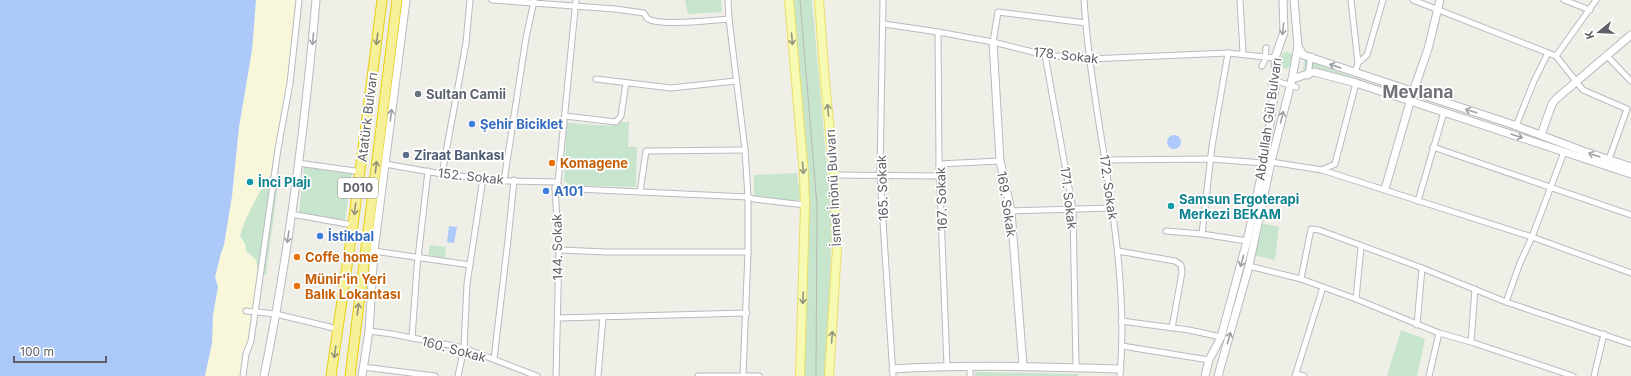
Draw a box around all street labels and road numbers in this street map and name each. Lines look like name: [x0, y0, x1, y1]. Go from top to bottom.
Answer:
street label: 178. Sokak: [1033, 44, 1099, 66]
street label: Abdullah Gül Bulvarı: [1251, 57, 1285, 181]
street label: Atatürk Bulvarı: [354, 71, 380, 163]
street label: İsmet İnönü Bulvarı: [822, 129, 844, 247]
street label: 172. Sokak: [1097, 153, 1121, 221]
street label: 165. Sokak: [873, 155, 891, 221]
street label: 152. Sokak: [437, 165, 505, 187]
street label: 171. Sokak: [1057, 166, 1081, 230]
street label: 167. Sokak: [932, 167, 950, 231]
street label: 169. Sokak: [994, 170, 1020, 238]
road number: D010: [338, 178, 378, 198]
street label: 144. Sokak: [548, 213, 566, 281]
street label: 160. Sokak: [420, 333, 488, 365]

